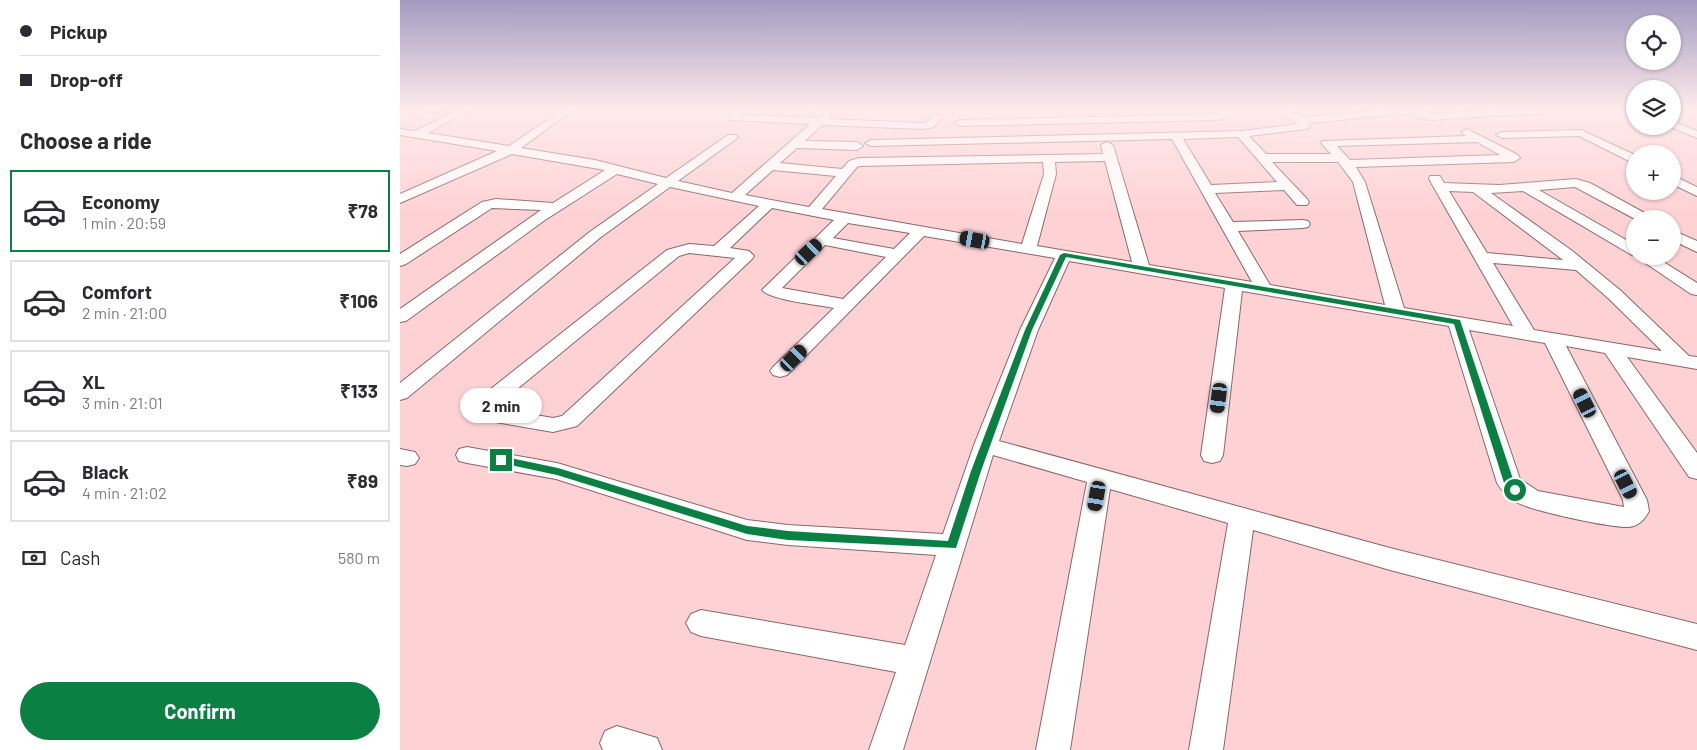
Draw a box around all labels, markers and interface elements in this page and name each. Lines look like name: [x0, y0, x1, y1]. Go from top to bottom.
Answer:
map controls: [1626, 15, 1681, 265]
button: locate: [1626, 15, 1681, 70]
text: Pickup: [50, 20, 108, 43]
text: Drop-off: [50, 68, 123, 91]
button: layers: [1626, 80, 1681, 135]
text: Choose a ride: [20, 127, 152, 153]
button: +: [1626, 145, 1681, 200]
icon: car: [22, 189, 67, 234]
text: Economy: [82, 190, 160, 213]
text: ₹78: [347, 199, 378, 222]
button: −: [1626, 210, 1681, 265]
text: 1 min · 20:59: [82, 213, 166, 232]
car: [958, 230, 991, 250]
car: [792, 236, 825, 268]
icon: car: [22, 279, 67, 324]
text: Comfort: [82, 280, 152, 303]
text: ₹106: [339, 289, 378, 312]
text: 2 min · 21:00: [82, 303, 167, 322]
car: [778, 342, 809, 374]
icon: car: [22, 369, 67, 414]
text: XL: [82, 370, 105, 393]
text: ₹133: [340, 379, 378, 402]
car: [1209, 382, 1228, 414]
car: [1571, 386, 1598, 420]
callout: 2 min: [460, 388, 542, 422]
text: 3 min · 21:01: [82, 393, 163, 412]
text: 2 min: [482, 396, 520, 415]
route end: [490, 449, 512, 471]
icon: car: [22, 459, 67, 504]
text: Black: [82, 460, 129, 483]
car: [1612, 467, 1639, 501]
text: ₹89: [347, 469, 378, 492]
route start: [1504, 479, 1526, 501]
car: [1087, 480, 1106, 512]
text: 4 min · 21:02: [82, 483, 167, 502]
icon: cash: [20, 544, 48, 572]
text: Cash: [60, 546, 101, 569]
text: 580 m: [338, 548, 380, 567]
button: Confirm: [20, 682, 380, 740]

